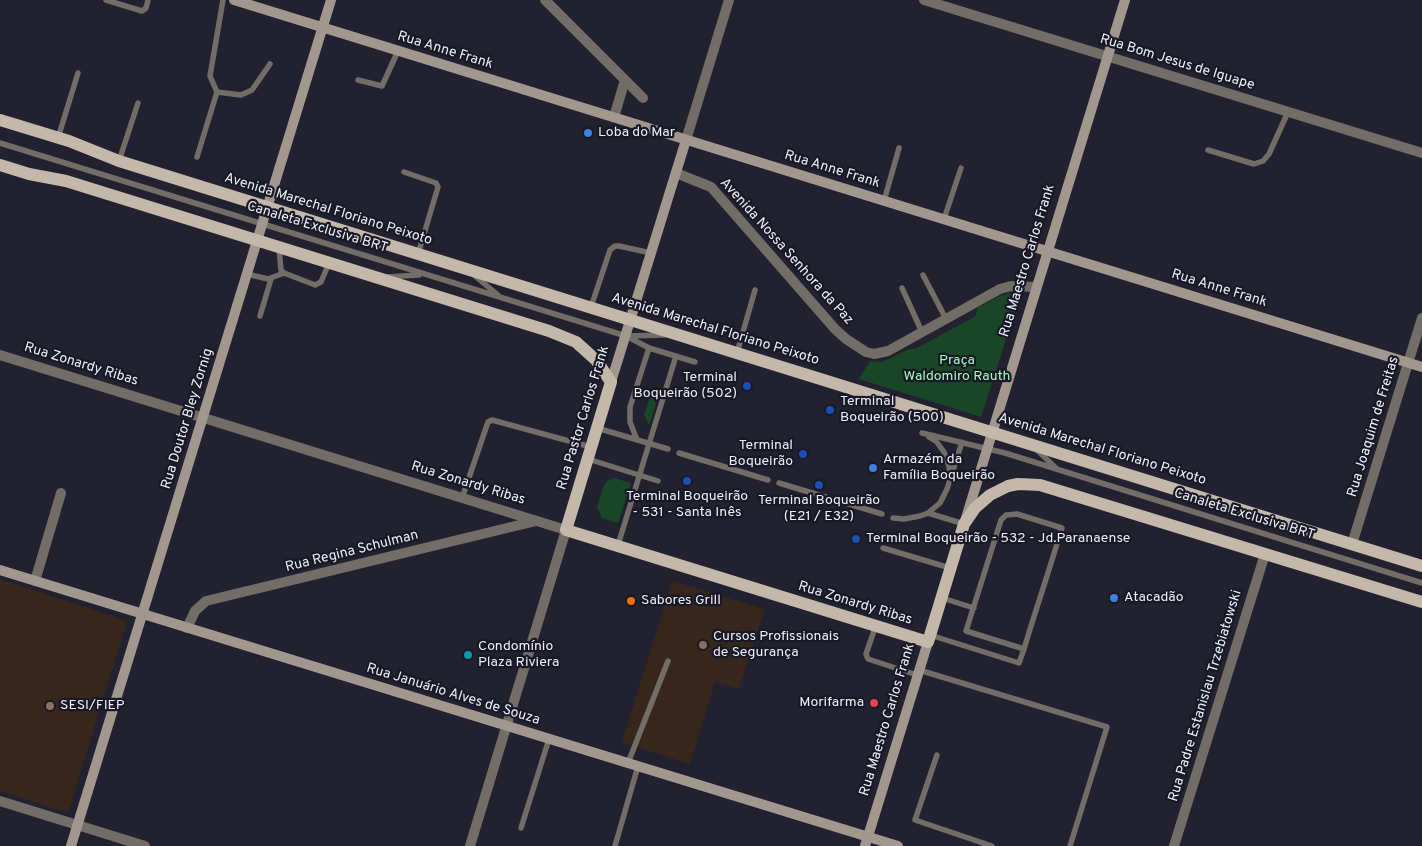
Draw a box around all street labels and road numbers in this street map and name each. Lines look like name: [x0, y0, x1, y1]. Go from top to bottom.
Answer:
street label: Rua Anne Frank: [395, 28, 495, 74]
street label: Rua Bom Jesus de Iguape: [1098, 31, 1256, 95]
street label: Rua Anne Frank: [782, 147, 882, 193]
street label: Avenida Marechal Floriano Peixoto: [222, 170, 434, 250]
street label: Avenida Nossa Senhora da Paz: [716, 175, 856, 329]
street label: Rua Maestro Carlos Frank: [997, 183, 1059, 339]
street label: Canaleta Exclusiva BRT: [244, 199, 390, 257]
street label: Rua Anne Frank: [1169, 266, 1269, 312]
street label: Avenida Marechal Floriano Peixoto: [609, 290, 821, 370]
street label: Rua Zonardy Ribas: [22, 340, 140, 390]
street label: Rua Pastor Carlos Frank: [554, 344, 614, 492]
street label: Rua Doutor Bley Zornig: [159, 346, 217, 492]
street label: Rua Joaquim de Freitas: [1345, 355, 1403, 499]
street label: Avenida Marechal Floriano Peixoto: [996, 410, 1208, 490]
street label: Rua Zonardy Ribas: [409, 459, 527, 509]
street label: Canaleta Exclusiva BRT: [1171, 486, 1317, 544]
street label: Rua Regina Schulman: [284, 527, 420, 577]
street label: Rua Zonardy Ribas: [796, 579, 914, 629]
street label: Rua Padre Estanislau Trzebiatowski: [1166, 588, 1246, 804]
street label: Rua Maestro Carlos Frank: [857, 642, 919, 798]
street label: Rua Januário Alves de Souza: [364, 661, 542, 729]

